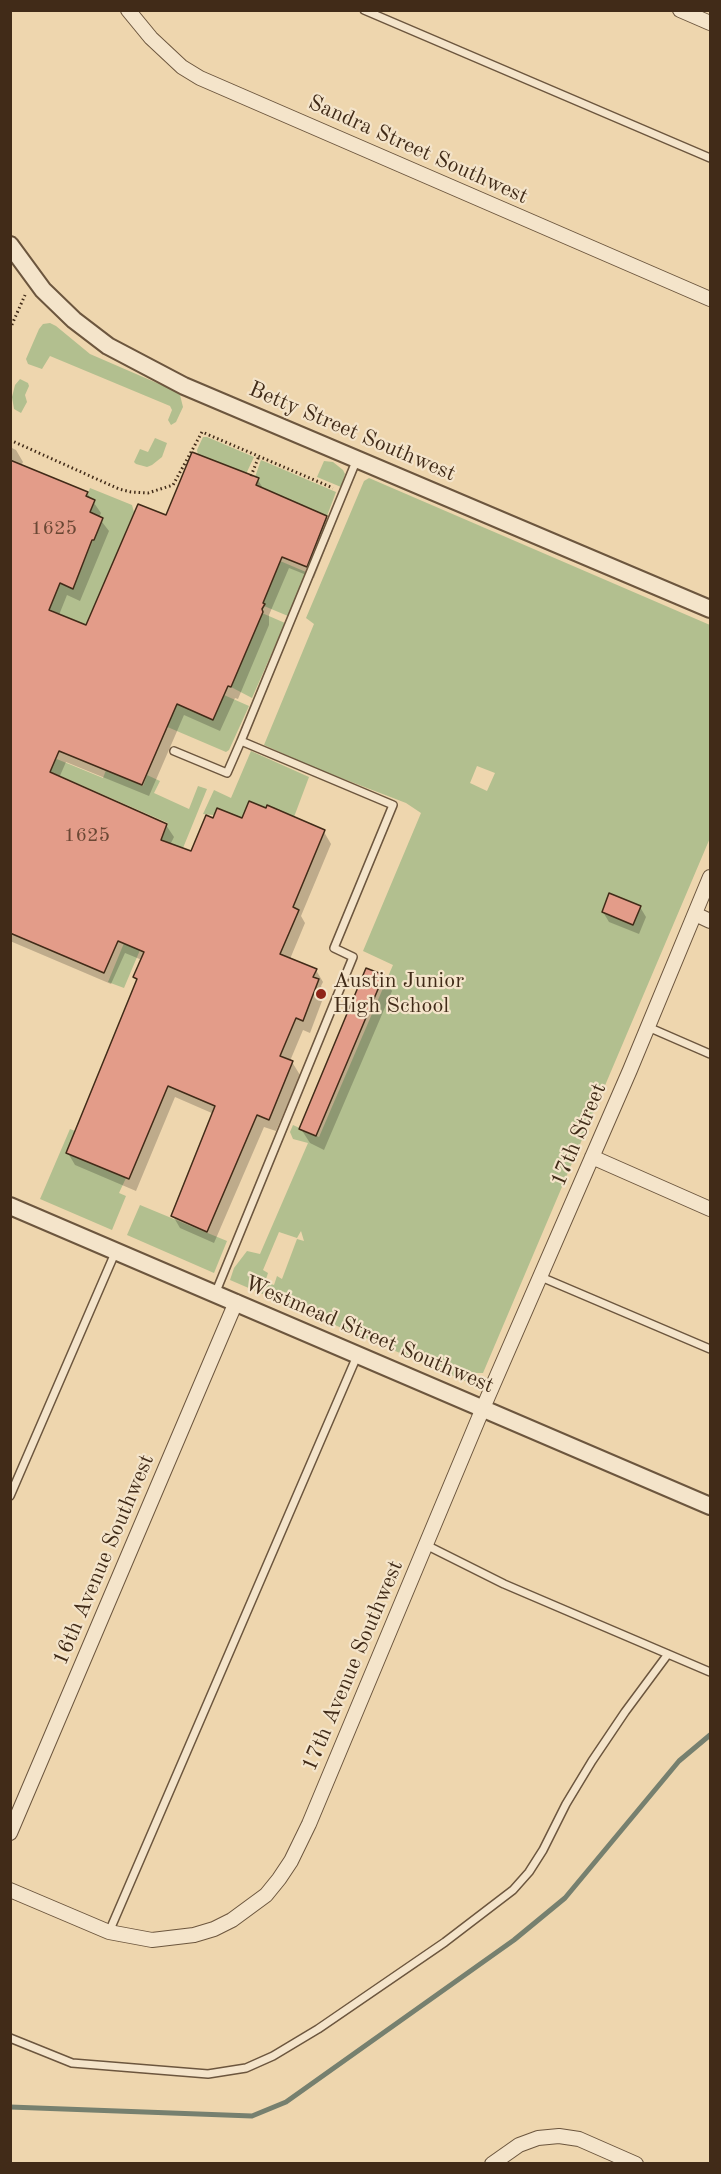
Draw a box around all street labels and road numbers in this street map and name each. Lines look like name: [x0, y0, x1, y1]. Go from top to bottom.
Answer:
street label: Sandra Street Southwest: [304, 90, 532, 210]
street label: Betty Street Southwest: [245, 376, 459, 488]
street label: 17th Street: [545, 1079, 613, 1191]
street label: Westmead Street Southwest: [240, 1270, 498, 1400]
street label: 16th Avenue Southwest: [48, 1450, 160, 1670]
street label: 17th Avenue Southwest: [297, 1556, 409, 1776]

